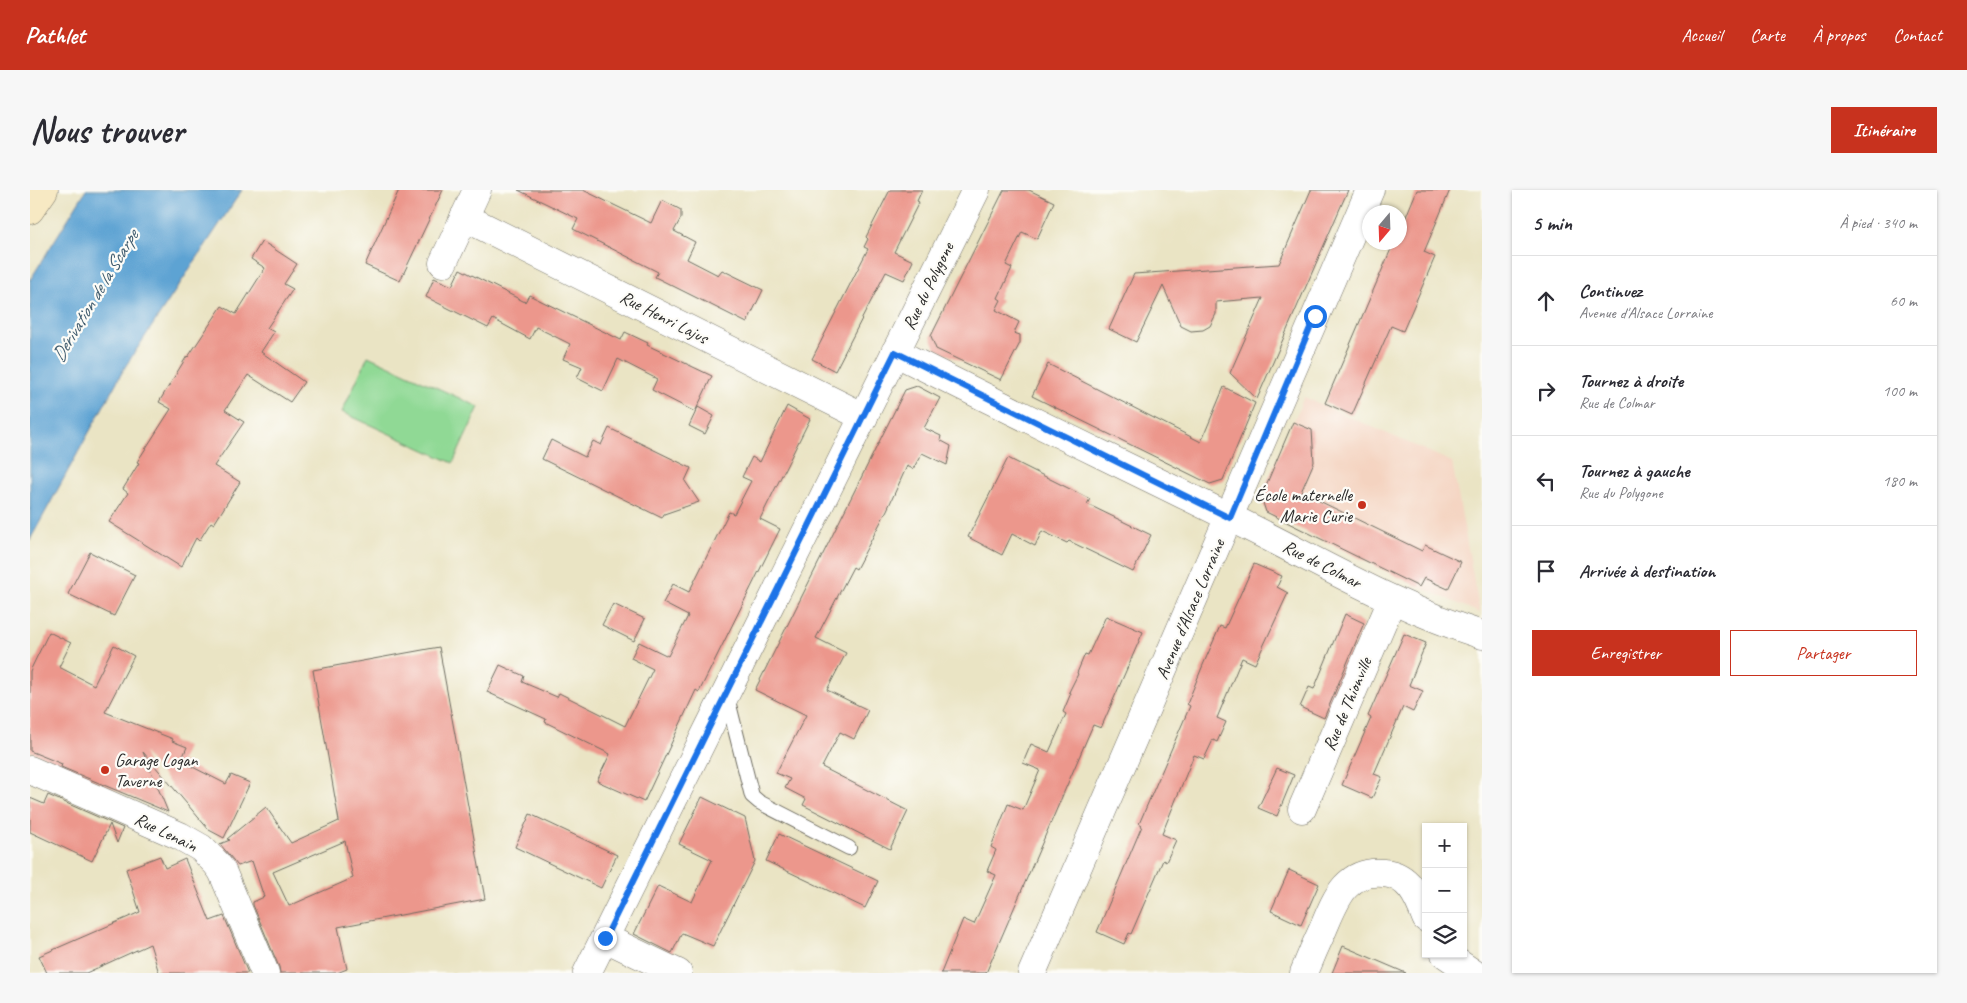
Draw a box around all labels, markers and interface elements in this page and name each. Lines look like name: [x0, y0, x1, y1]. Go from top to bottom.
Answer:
text: Pathlet: [25, 20, 85, 50]
text: Accueil: [1682, 24, 1722, 46]
text: Carte: [1750, 24, 1785, 46]
text: À propos: [1813, 24, 1865, 46]
text: Contact: [1893, 24, 1942, 46]
button: Itinéraire: [1831, 107, 1937, 153]
text: Nous trouver: [30, 108, 184, 153]
north arrow: [1362, 205, 1407, 250]
text: 5 min: [1532, 210, 1572, 236]
text: À pied · 340 m: [1839, 213, 1917, 233]
water label: Dérivation de la Scarpe: [46, 223, 145, 366]
street label: Rue du Polygone: [897, 238, 959, 333]
text: Continuez: [1579, 279, 1642, 303]
street label: Rue Henri Lajus: [616, 285, 713, 349]
icon: ahead: [1532, 287, 1560, 315]
text: 60 m: [1890, 291, 1917, 311]
text: Avenue d'Alsace Lorraine: [1579, 303, 1712, 323]
route start: [1304, 305, 1327, 328]
text: Tournez à droite: [1579, 369, 1683, 393]
icon: right: [1532, 377, 1560, 405]
text: 100 m: [1883, 381, 1917, 401]
text: Rue de Colmar: [1579, 393, 1655, 413]
text: Tournez à gauche: [1579, 459, 1690, 483]
icon: left: [1532, 467, 1560, 495]
text: 180 m: [1883, 471, 1917, 491]
text: Rue du Polygone: [1579, 483, 1663, 503]
place label: École maternelle Marie Curie: [1255, 484, 1353, 527]
marker: École maternelle Marie Curie: [1356, 499, 1368, 511]
street label: Avenue d'Alsace Lorraine: [1151, 535, 1230, 682]
street label: Rue de Colmar: [1279, 535, 1367, 594]
icon: arrive: [1532, 557, 1560, 585]
text: Arrivée à destination: [1579, 559, 1715, 583]
button: Enregistrer: [1532, 630, 1720, 676]
button: Partager: [1730, 630, 1917, 676]
street label: Rue de Thionville: [1318, 653, 1377, 754]
place label: Garage Logan Taverne: [115, 749, 199, 792]
marker: Garage Logan Taverne: [99, 764, 111, 776]
street label: Rue Lenain: [131, 807, 202, 857]
map controls: [1422, 823, 1467, 958]
button: +: [1422, 823, 1467, 868]
button: −: [1422, 868, 1467, 913]
button: layers: [1422, 913, 1467, 958]
route end: [594, 927, 617, 950]

